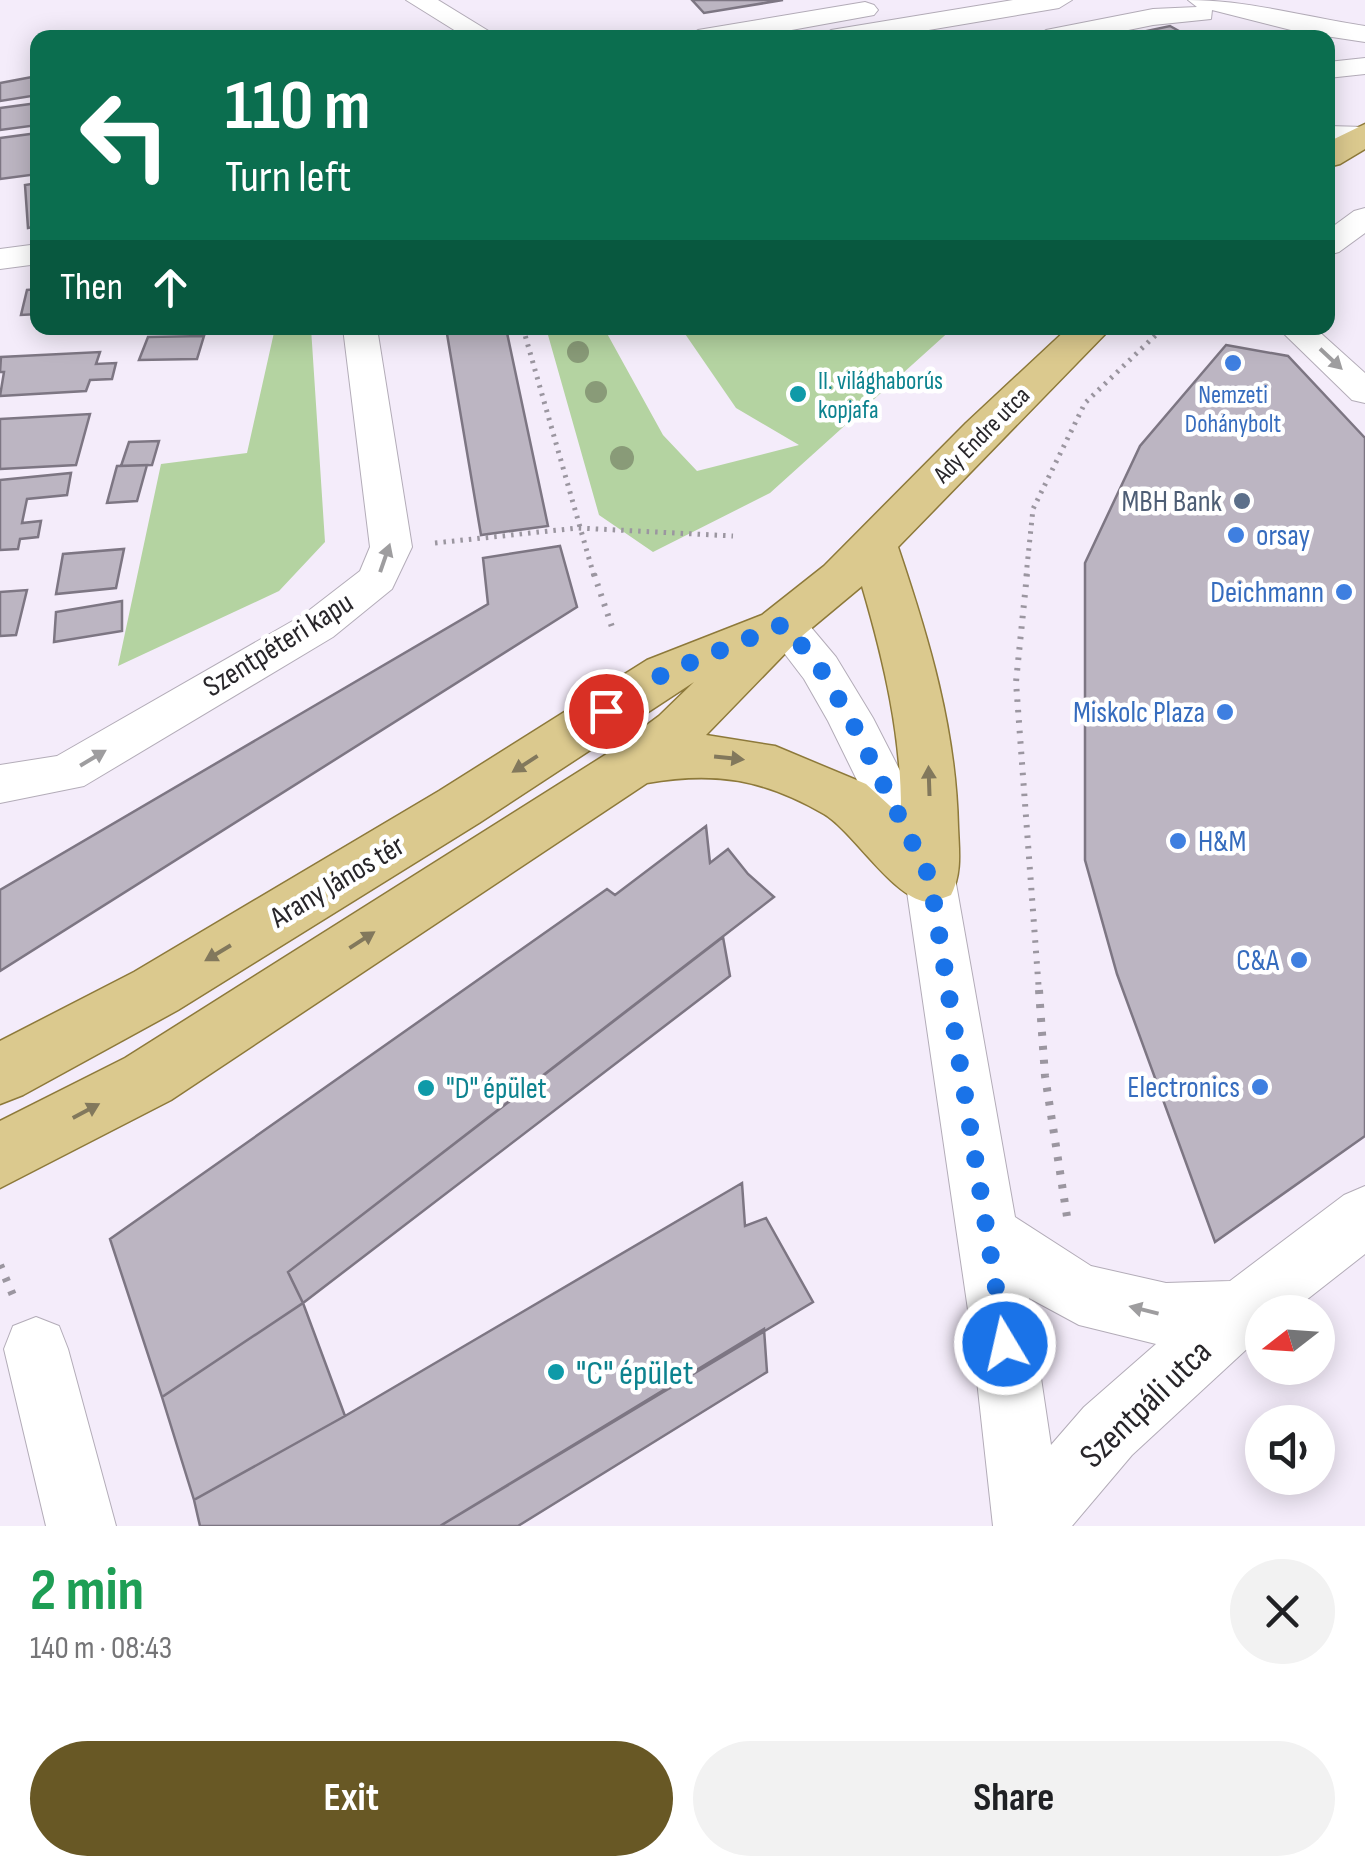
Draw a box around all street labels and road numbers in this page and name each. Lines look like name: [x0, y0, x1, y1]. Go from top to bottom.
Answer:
street label: Ady Endre utca: [927, 380, 1037, 491]
street label: Szentpéteri kapu: [197, 585, 360, 705]
street label: Arany János tér: [263, 828, 411, 936]
street label: Szentpáli utca: [1071, 1331, 1221, 1477]

